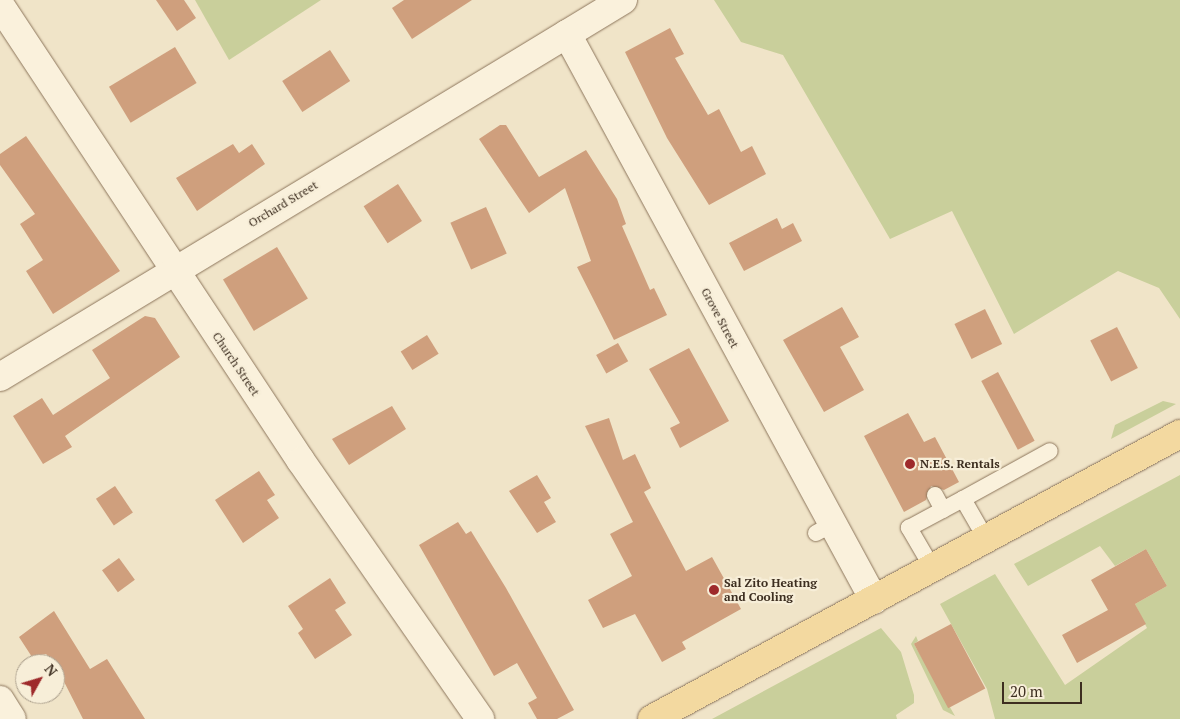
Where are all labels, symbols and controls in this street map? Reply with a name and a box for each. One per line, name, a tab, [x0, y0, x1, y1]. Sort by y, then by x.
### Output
street label: Orchard Street	[246, 178, 320, 230]
street label: Grove Street	[698, 285, 742, 351]
street label: Church Street	[209, 329, 263, 399]
place label: N.E.S. Rentals	[920, 457, 1000, 471]
marker: N.E.S. Rentals	[904, 458, 916, 470]
place label: Sal Zito Heating and Cooling	[724, 576, 817, 604]
marker: Sal Zito Heating and Cooling	[708, 584, 720, 596]
north arrow	[15, 654, 65, 704]
text: N	[41, 660, 62, 680]
scale bar	[1005, 672, 1085, 704]
text: 20 m	[1010, 681, 1043, 701]

